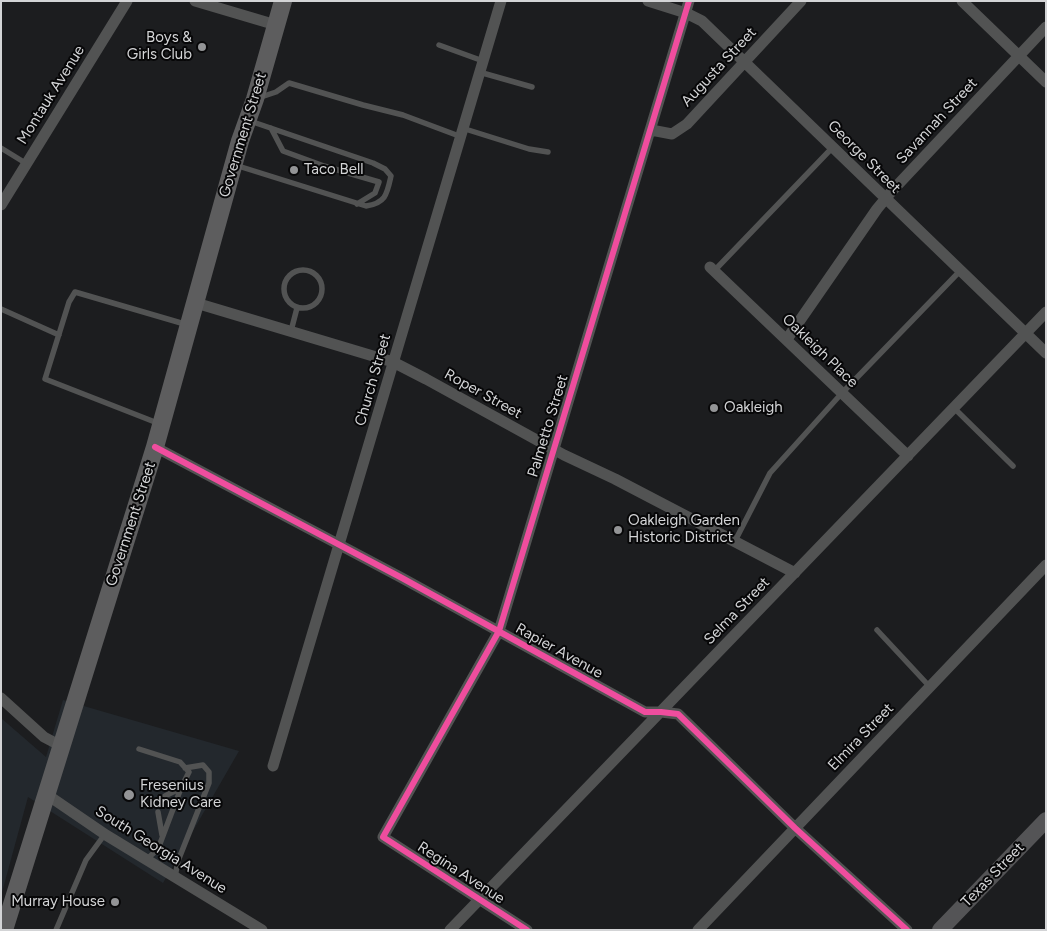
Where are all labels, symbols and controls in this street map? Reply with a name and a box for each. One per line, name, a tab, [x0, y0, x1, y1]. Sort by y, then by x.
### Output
street label: Augusta Street	[678, 24, 760, 110]
place label: Boys & Girls Club	[127, 29, 192, 64]
marker: Boys & Girls Club	[196, 41, 208, 53]
street label: Montauk Avenue	[13, 42, 89, 148]
street label: Government Street	[215, 70, 271, 200]
street label: Savannah Street	[893, 74, 981, 168]
street label: George Street	[824, 117, 904, 197]
place label: Taco Bell	[304, 161, 363, 179]
marker: Taco Bell	[288, 164, 300, 176]
street label: Oakleigh Place	[778, 310, 862, 392]
street label: Church Street	[351, 332, 395, 428]
street label: Roper Street	[441, 365, 525, 423]
street label: Palmetto Street	[524, 373, 572, 479]
place label: Oakleigh	[724, 399, 783, 417]
marker: Oakleigh	[708, 402, 720, 414]
street label: Government Street	[102, 459, 160, 589]
place label: Oakleigh Garden Historic District	[628, 512, 740, 547]
marker: Oakleigh Garden Historic District	[612, 524, 624, 536]
street label: Selma Street	[700, 574, 774, 648]
street label: Rapier Avenue	[512, 620, 606, 682]
street label: Elmira Street	[824, 700, 898, 774]
place label: Fresenius Kidney Care	[140, 777, 221, 812]
marker: Fresenius Kidney Care	[122, 788, 136, 802]
street label: South Georgia Avenue	[92, 802, 230, 898]
street label: Regina Avenue	[414, 838, 508, 908]
street label: Texas Street	[958, 839, 1028, 911]
place label: Murray House	[11, 893, 105, 911]
marker: Murray House	[109, 896, 121, 908]

